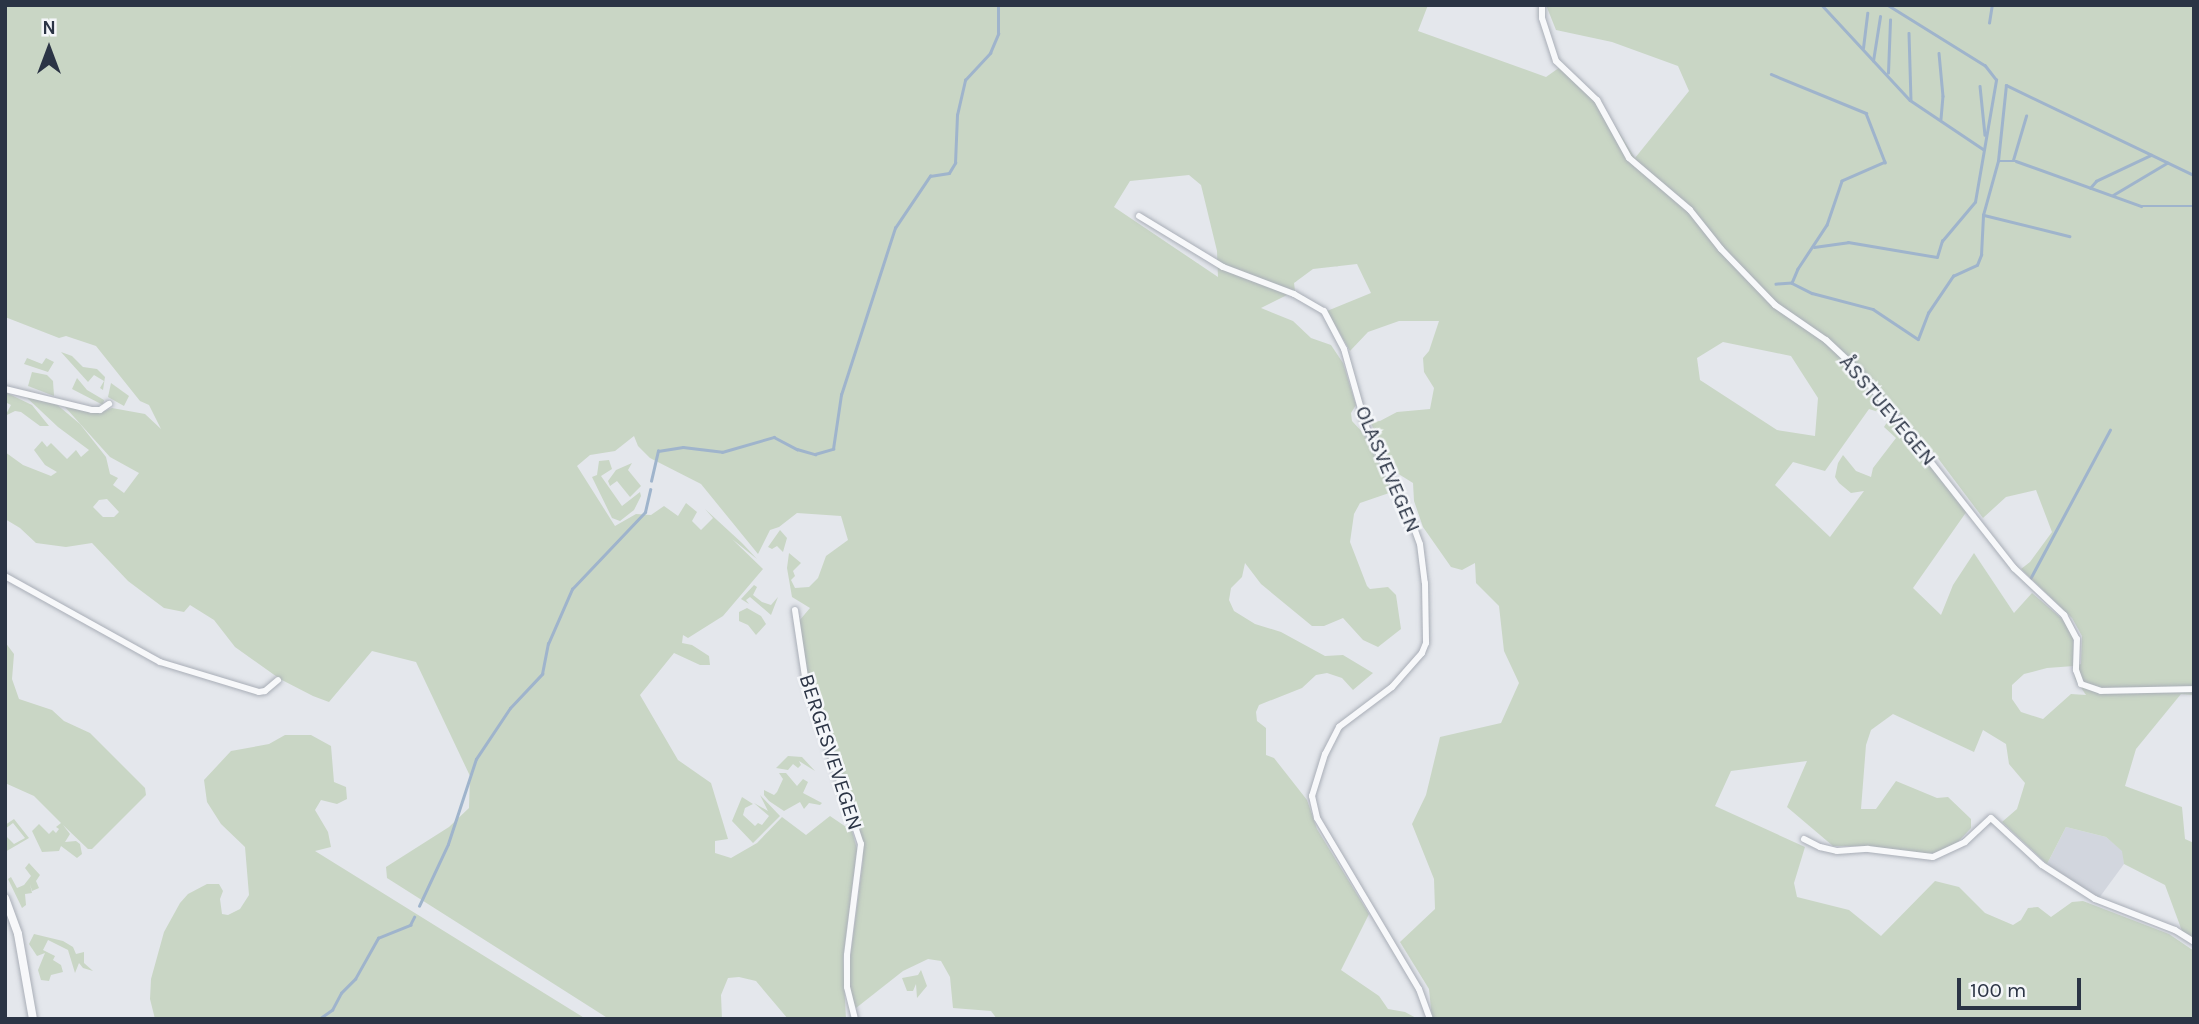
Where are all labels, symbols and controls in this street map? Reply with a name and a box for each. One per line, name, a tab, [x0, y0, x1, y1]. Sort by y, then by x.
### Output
north arrow	[14, 14, 84, 84]
text: N	[42, 17, 56, 39]
street label: ÅSSTUEVEGEN	[1834, 350, 1942, 470]
street label: OLASVEVEGEN	[1350, 402, 1426, 536]
street label: BERGESVEVEGEN	[794, 671, 868, 833]
scale bar	[1961, 964, 2085, 1008]
text: 100 m	[1970, 978, 2027, 1002]

